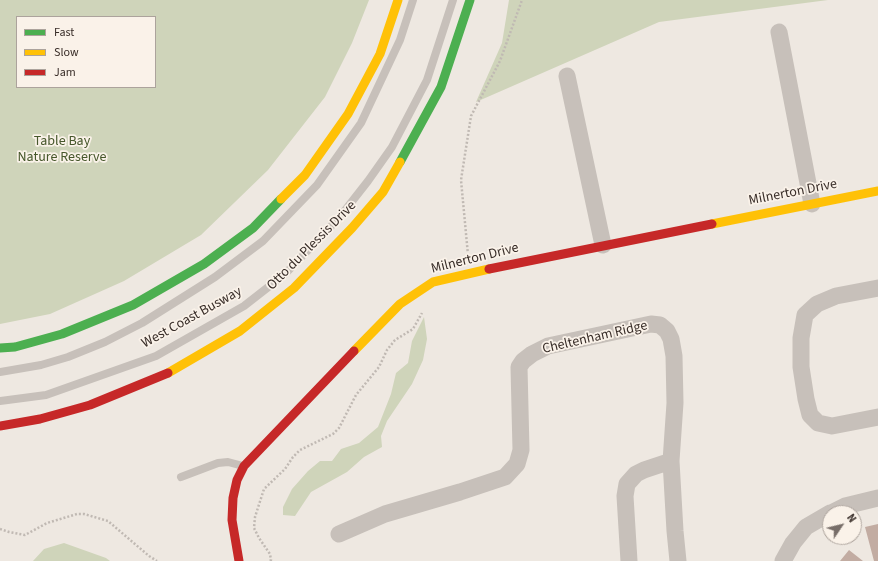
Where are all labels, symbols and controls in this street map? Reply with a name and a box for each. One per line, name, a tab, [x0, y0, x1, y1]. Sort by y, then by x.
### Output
legend	[16, 16, 156, 88]
text: Fast	[54, 24, 74, 41]
text: Slow	[54, 44, 79, 61]
text: Jam	[54, 64, 76, 81]
park label: Table Bay Nature Reserve	[18, 134, 106, 166]
street label: Milnerton Drive	[747, 176, 839, 210]
street label: Otto du Plessis Drive	[264, 198, 360, 294]
street label: Milnerton Drive	[430, 240, 520, 278]
street label: West Coast Busway	[139, 284, 245, 352]
street label: Cheltenham Ridge	[541, 318, 649, 358]
north arrow	[822, 505, 862, 545]
text: N	[843, 511, 860, 526]

